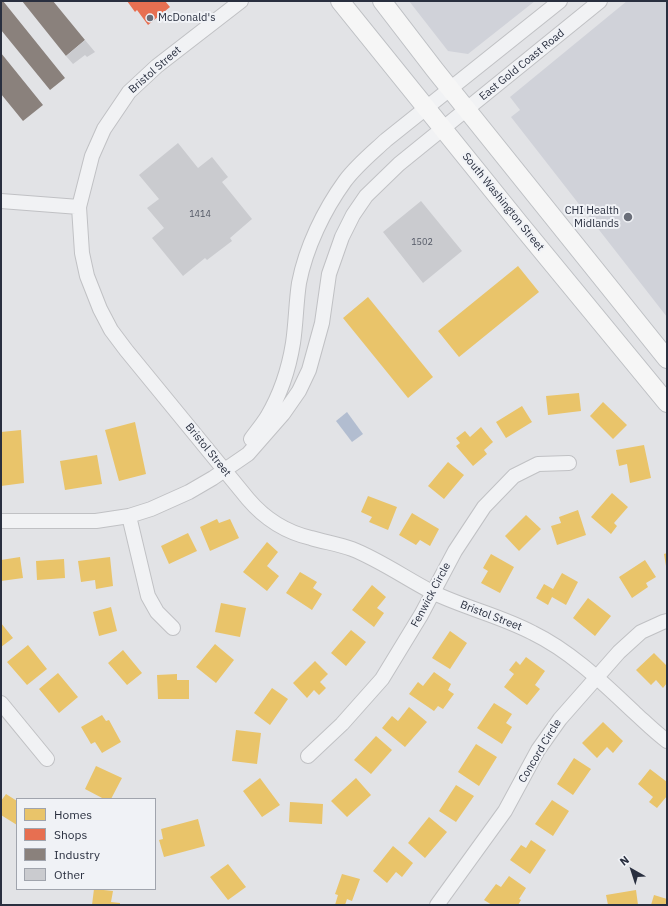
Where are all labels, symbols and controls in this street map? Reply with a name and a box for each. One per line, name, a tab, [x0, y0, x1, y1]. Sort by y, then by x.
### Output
place label: McDonald's	[158, 11, 216, 25]
marker: McDonald's	[145, 13, 155, 23]
street label: East Gold Coast Road	[477, 27, 567, 103]
street label: Bristol Street	[126, 44, 184, 96]
street label: South Washington Street	[459, 150, 547, 254]
place label: CHI Health Midlands	[565, 204, 619, 230]
house number: 1414	[189, 209, 211, 219]
marker: CHI Health Midlands	[622, 211, 634, 223]
house number: 1502	[411, 237, 433, 247]
street label: Bristol Street	[182, 421, 234, 479]
street label: Fenwick Circle	[408, 560, 454, 630]
street label: Bristol Street	[458, 598, 524, 634]
street label: Concord Circle	[516, 717, 564, 785]
legend	[16, 798, 156, 890]
text: Homes	[54, 807, 92, 822]
text: Shops	[54, 827, 87, 842]
text: Industry	[54, 847, 100, 862]
north arrow	[612, 850, 652, 890]
text: N	[617, 853, 632, 869]
text: Other	[54, 867, 85, 882]

